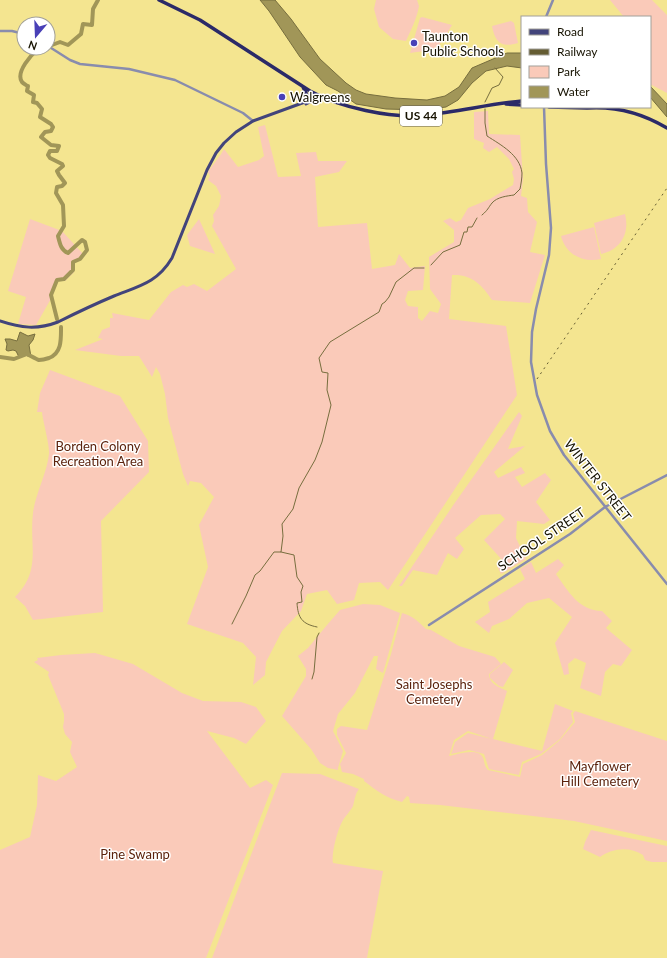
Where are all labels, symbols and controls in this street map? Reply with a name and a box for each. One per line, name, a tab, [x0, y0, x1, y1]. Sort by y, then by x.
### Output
north arrow	[16, 16, 56, 56]
legend	[521, 16, 651, 108]
text: Road	[557, 24, 584, 39]
place label: Taunton Public Schools	[422, 28, 504, 59]
text: N	[26, 38, 39, 53]
marker: Taunton Public Schools	[409, 38, 419, 48]
text: Railway	[557, 44, 598, 59]
text: Park	[557, 64, 581, 79]
text: Water	[557, 84, 590, 99]
place label: Walgreens	[290, 89, 350, 105]
marker: Walgreens	[277, 92, 287, 102]
road number: US 44	[400, 106, 442, 126]
street label: WINTER STREET	[561, 436, 635, 524]
park label: Borden Colony Recreation Area	[53, 438, 143, 469]
street label: SCHOOL STREET	[494, 504, 588, 574]
park label: Saint Josephs Cemetery	[396, 676, 473, 707]
park label: Mayflower Hill Cemetery	[561, 758, 639, 789]
park label: Pine Swamp	[100, 846, 170, 862]

